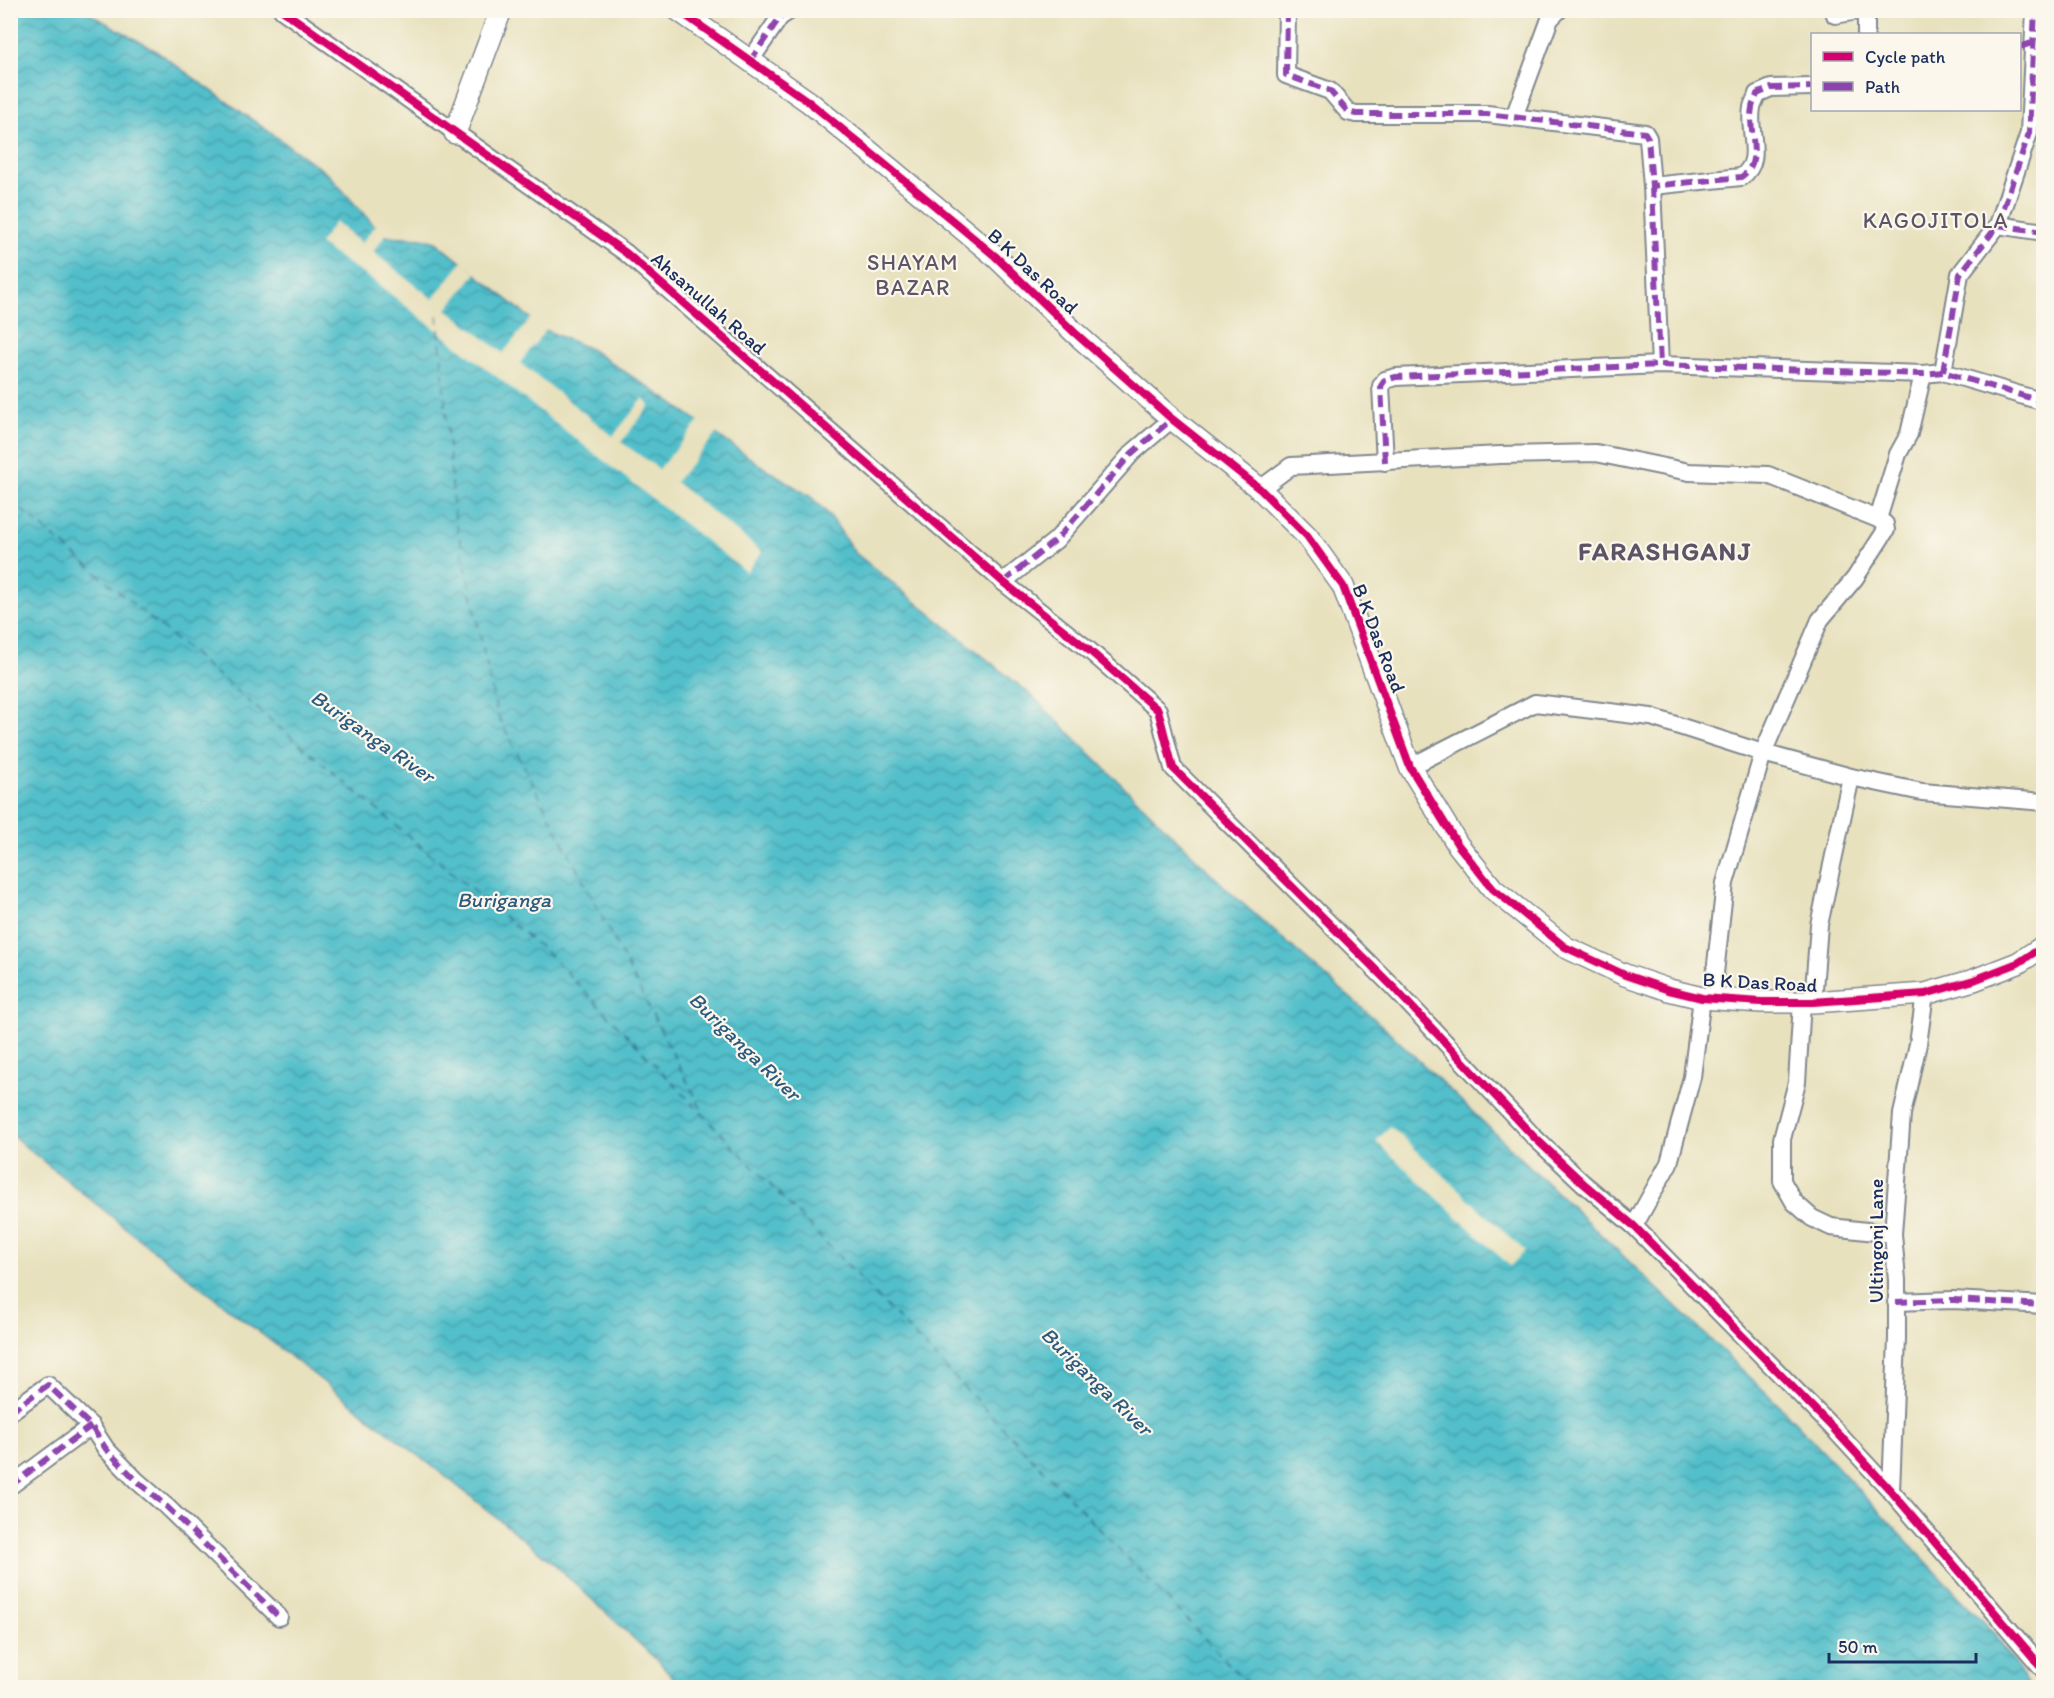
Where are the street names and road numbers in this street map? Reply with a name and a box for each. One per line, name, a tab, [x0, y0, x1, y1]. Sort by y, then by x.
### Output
street label: B K Das Road	[983, 223, 1083, 319]
street label: Ahsanullah Road	[646, 246, 772, 360]
street label: B K Das Road	[1347, 580, 1411, 696]
street label: B K Das Road	[1702, 967, 1818, 997]
street label: Ultingonj Lane	[1864, 1179, 1888, 1303]

